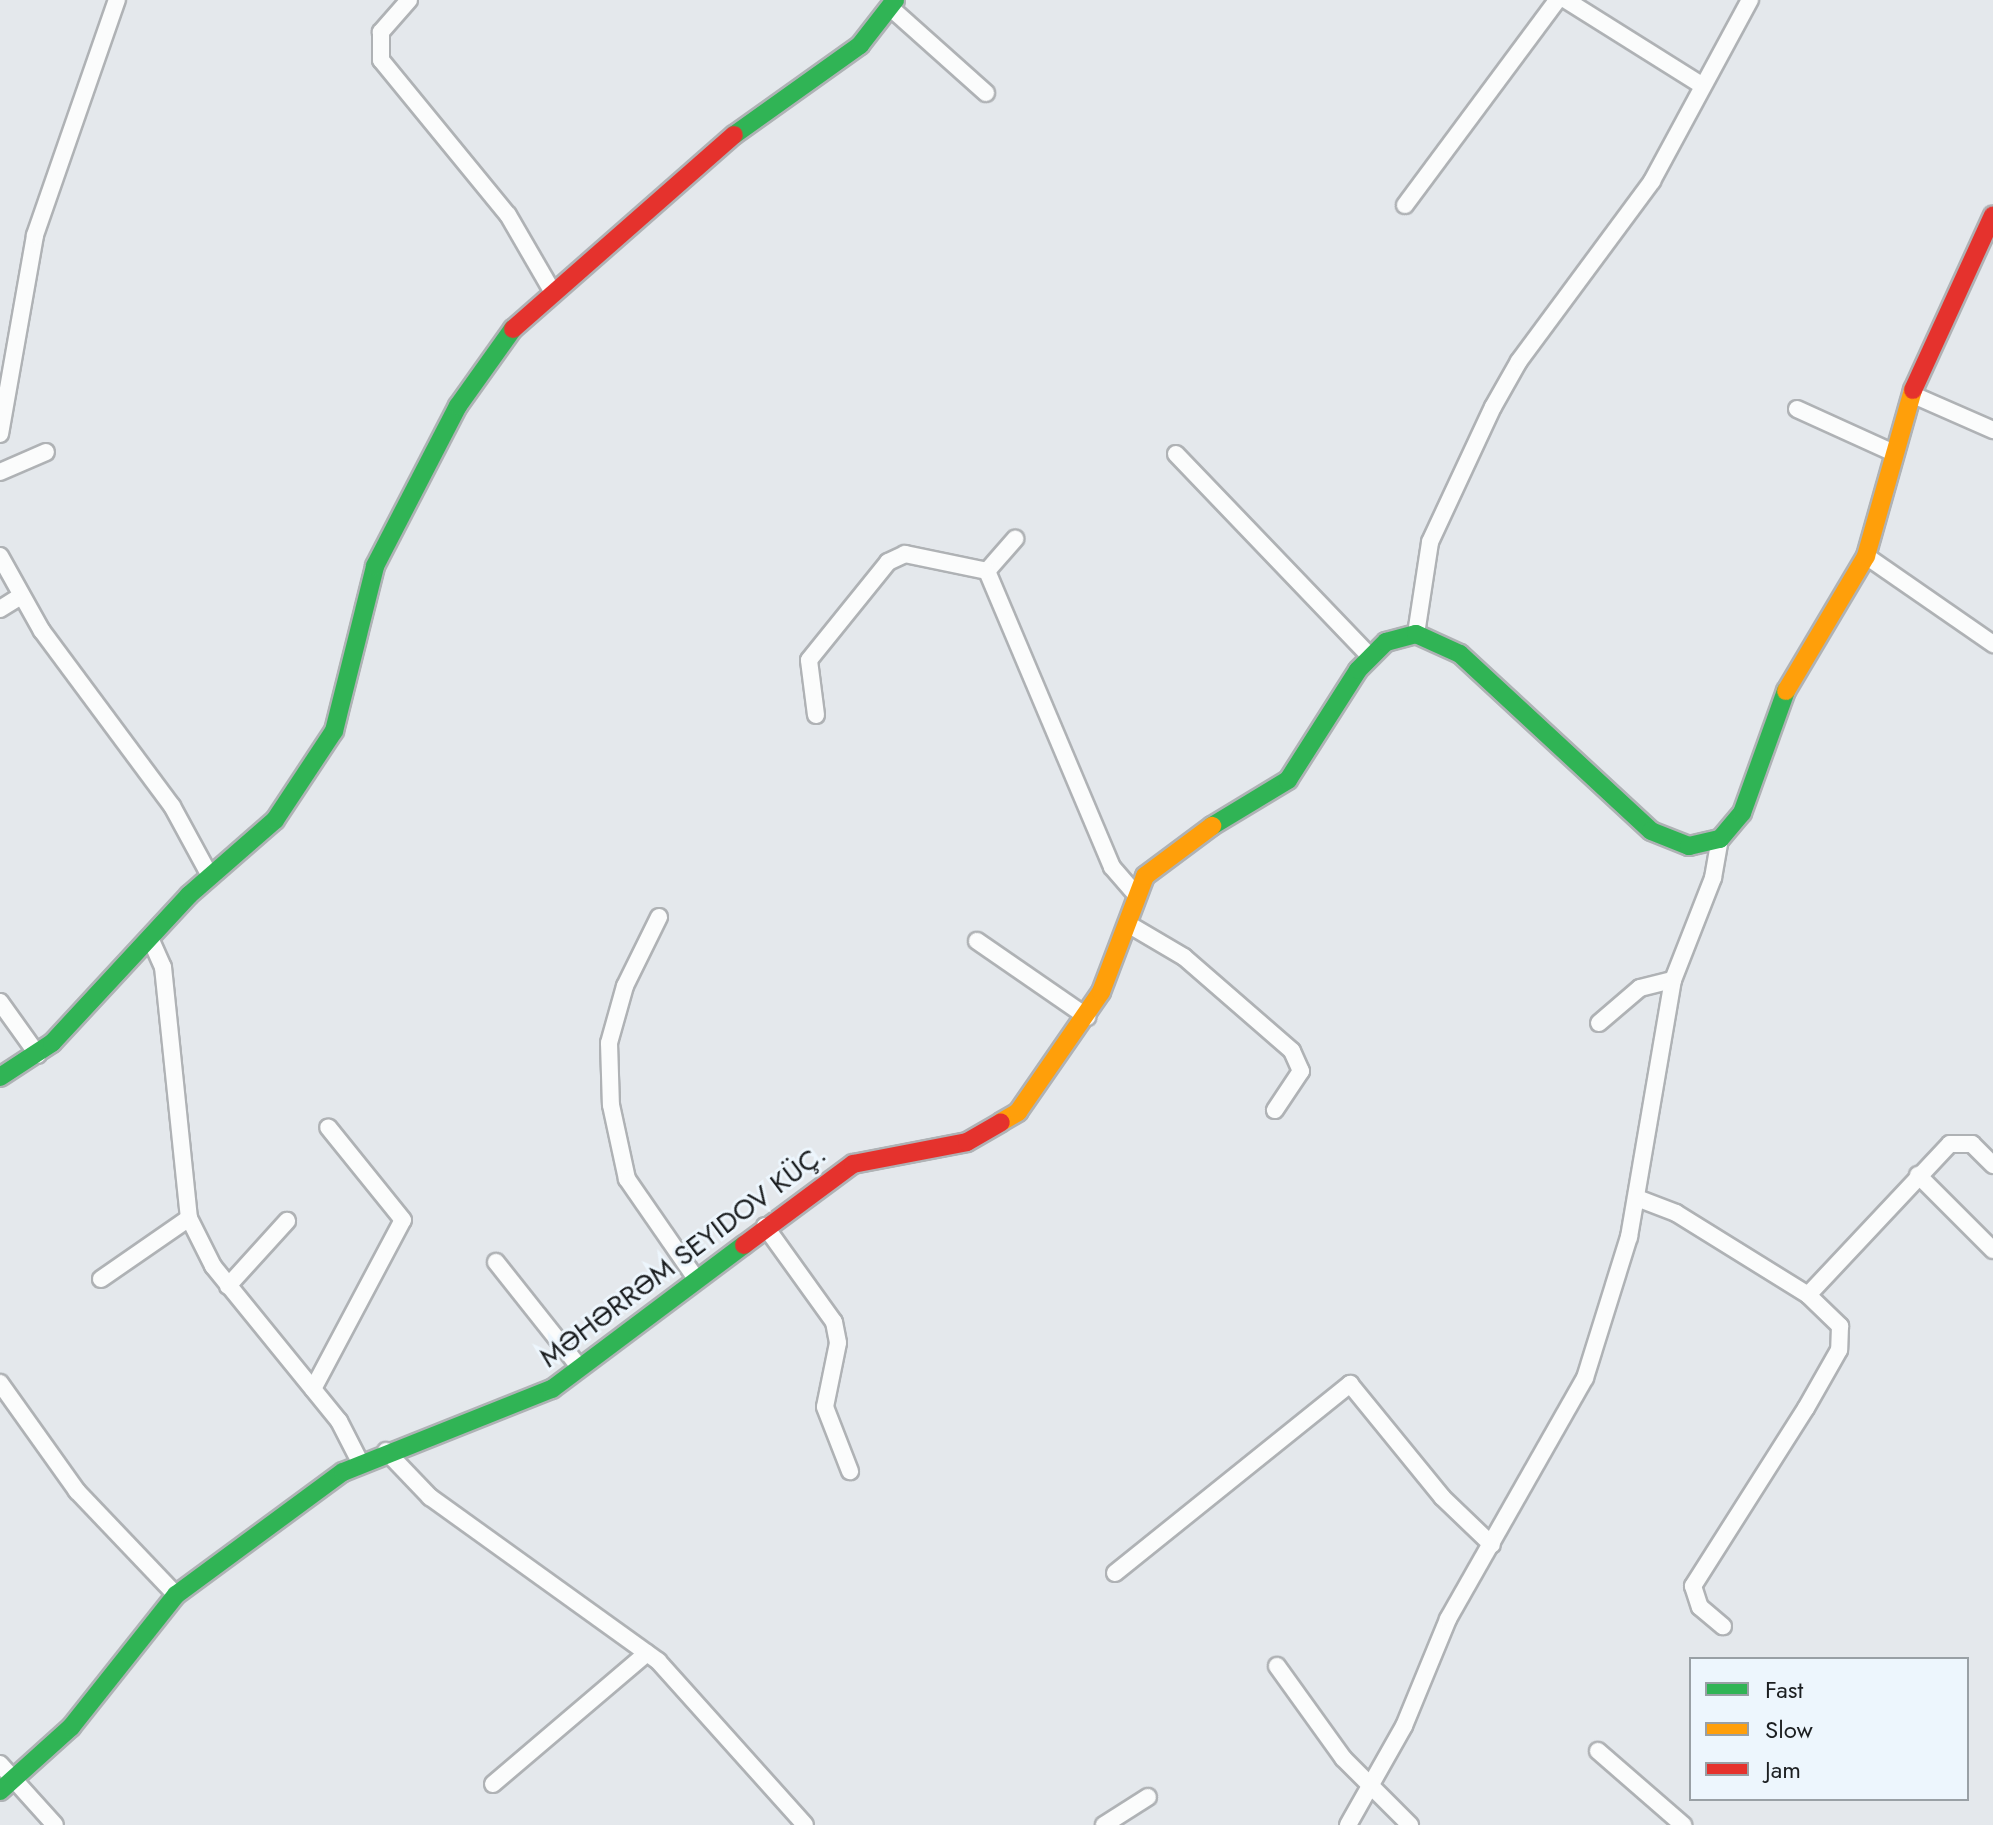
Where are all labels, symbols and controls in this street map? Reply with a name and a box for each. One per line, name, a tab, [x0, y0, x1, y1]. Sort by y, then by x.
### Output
street label: MƏHƏRRƏM SEYIDOV KÜÇ.	[533, 1137, 833, 1375]
legend	[1689, 1657, 1969, 1801]
text: Fast	[1765, 1672, 1803, 1707]
text: Slow	[1765, 1712, 1813, 1747]
text: Jam	[1765, 1752, 1801, 1787]

